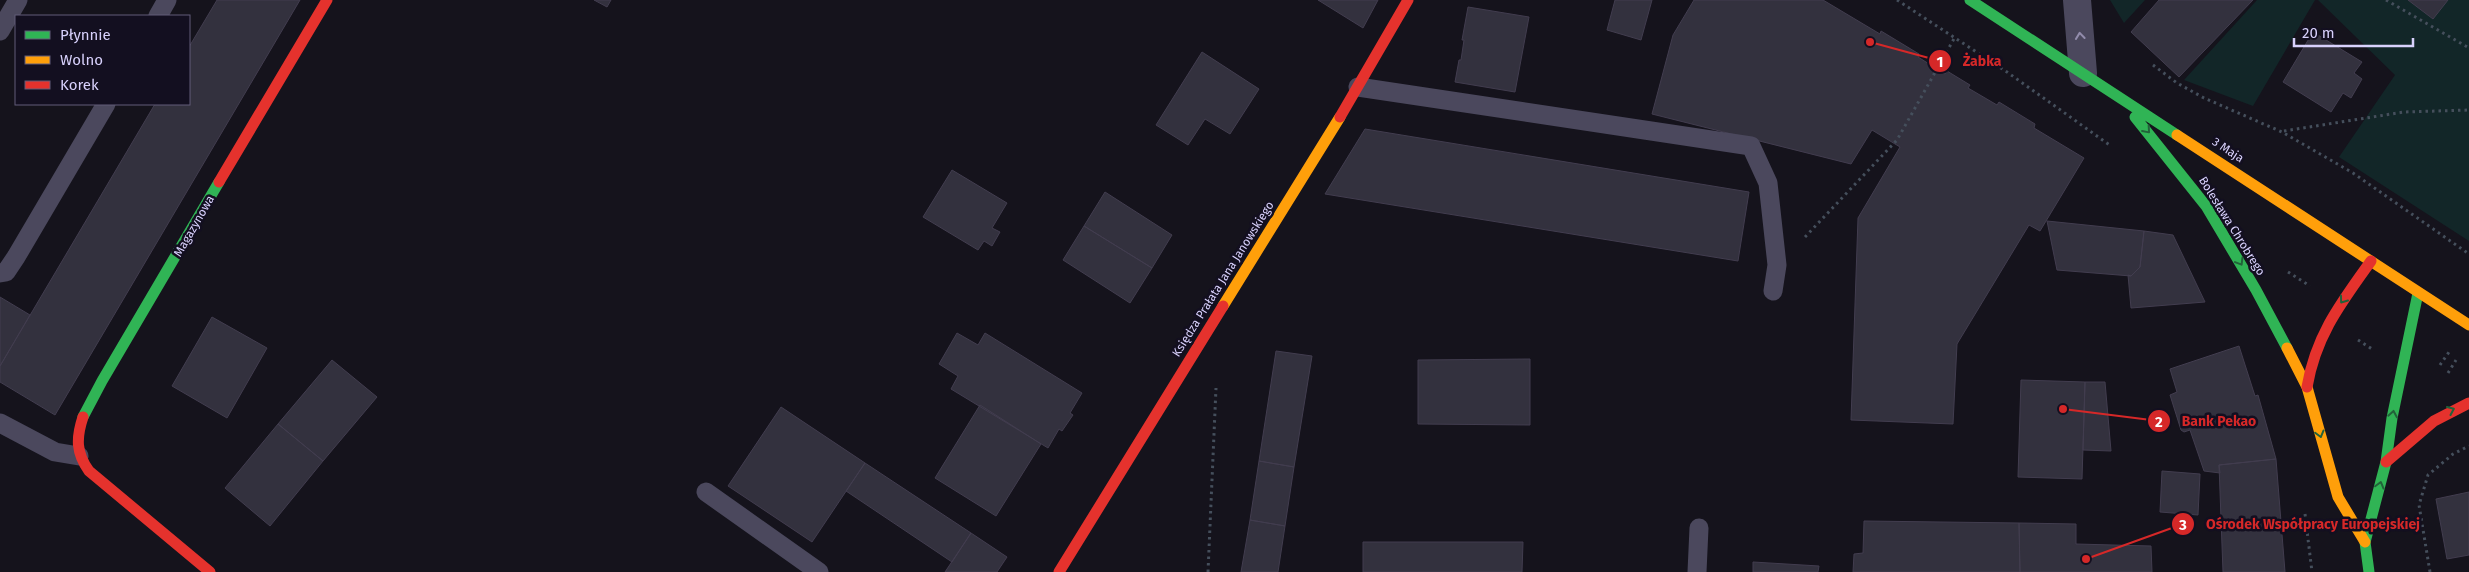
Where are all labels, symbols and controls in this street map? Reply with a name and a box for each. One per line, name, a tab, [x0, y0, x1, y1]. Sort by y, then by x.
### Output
legend	[15, 15, 190, 105]
scale bar	[2294, 15, 2413, 47]
text: 20 m	[2302, 24, 2335, 42]
text: Płynnie	[60, 26, 111, 44]
one-way arrow	[2075, 32, 2086, 40]
callout: Żabka	[1928, 47, 2012, 76]
text: Wolno	[60, 51, 103, 69]
text: Żabka	[1963, 52, 2002, 70]
text: 1	[1937, 53, 1943, 71]
text: Korek	[60, 76, 99, 94]
one-way arrow	[2141, 125, 2150, 134]
street label: 3 Maja	[2210, 135, 2246, 165]
street label: Bolesława Chrobrego	[2196, 174, 2268, 278]
street label: Magazynowa	[171, 193, 217, 259]
street label: Księdza Prałata Jana Janowskiego	[1169, 199, 1277, 359]
one-way arrow	[2234, 257, 2244, 266]
one-way arrow	[2340, 295, 2349, 304]
one-way arrow	[2446, 405, 2455, 416]
callout: Bank Pekao	[2147, 407, 2266, 436]
one-way arrow	[2387, 410, 2397, 418]
text: 2	[2155, 413, 2163, 431]
text: Bank Pekao	[2182, 413, 2256, 430]
one-way arrow	[2314, 429, 2324, 437]
one-way arrow	[2374, 481, 2385, 490]
callout: Ośrodek Współpracy Europejskiej	[2171, 510, 2430, 539]
text: 3	[2178, 516, 2187, 534]
text: Ośrodek Współpracy Europejskiej	[2206, 516, 2420, 533]

